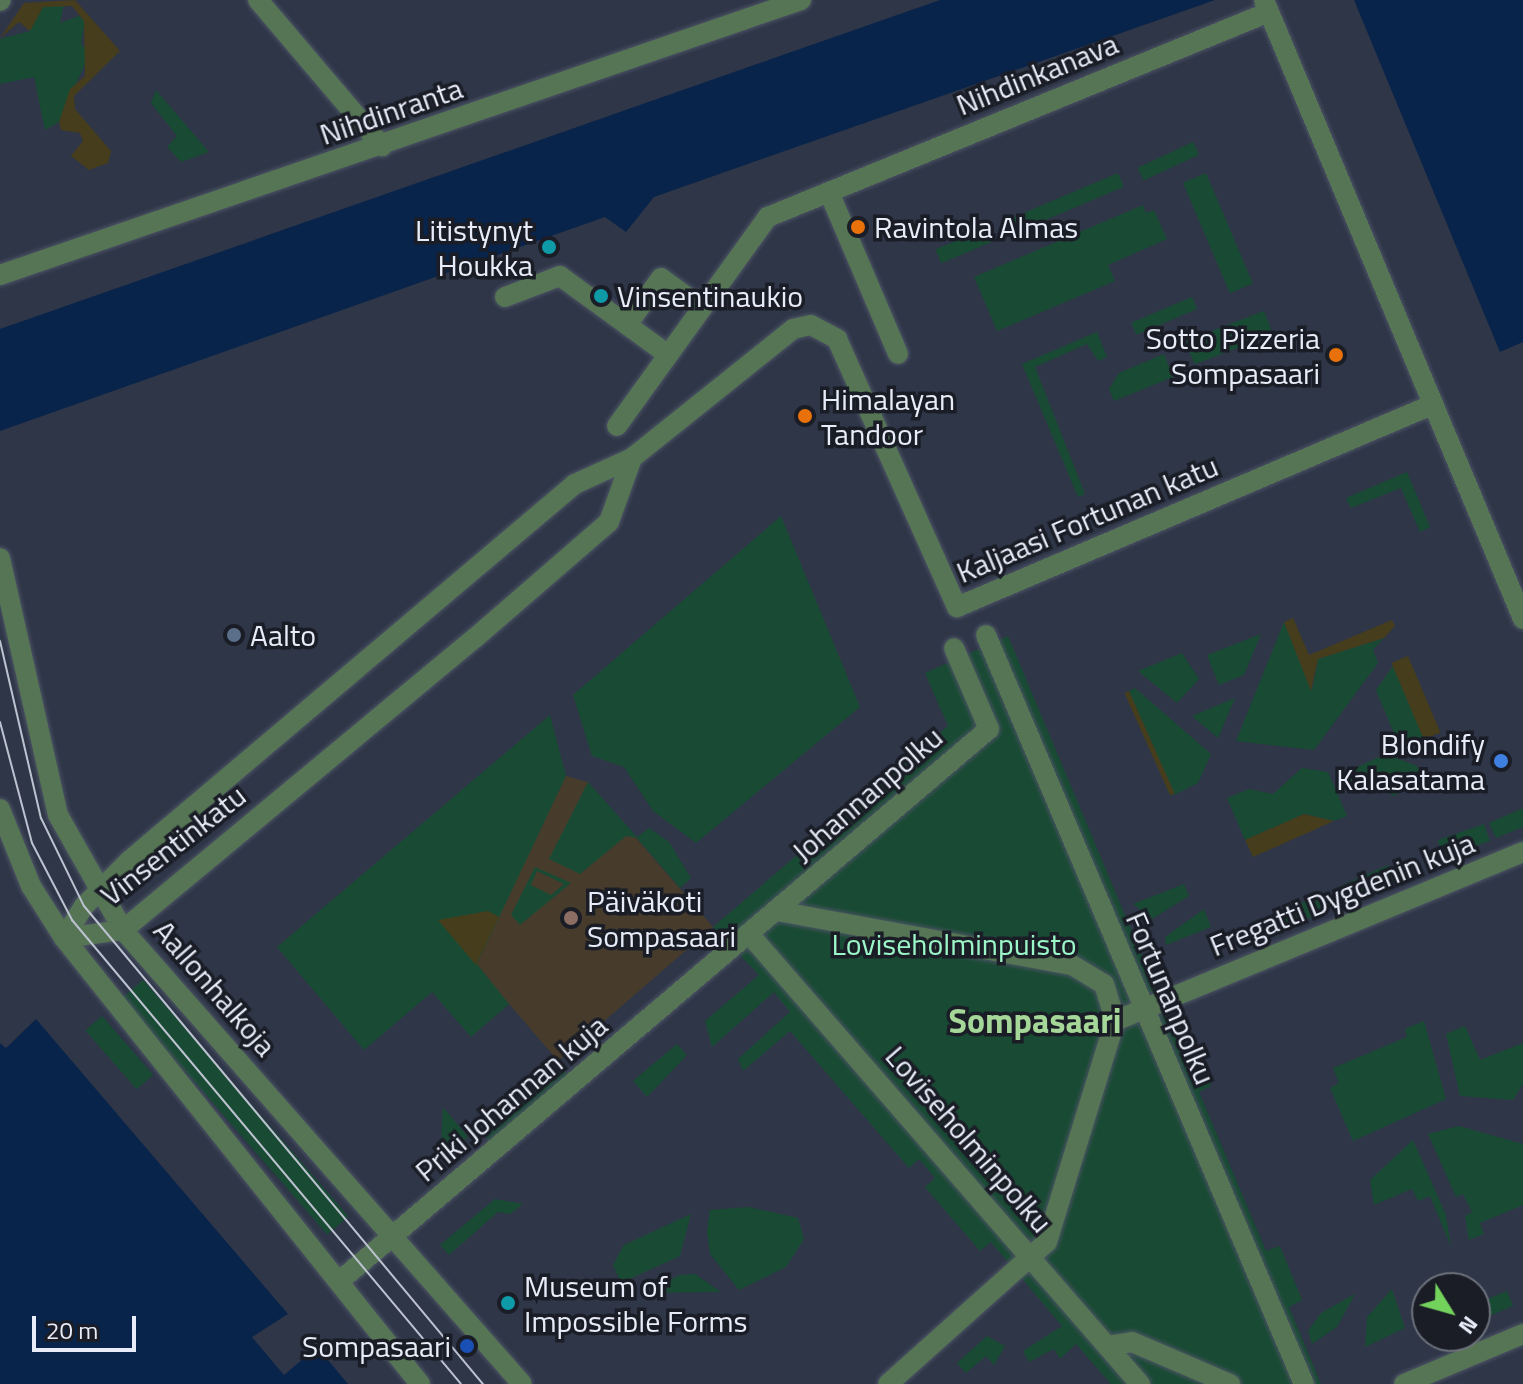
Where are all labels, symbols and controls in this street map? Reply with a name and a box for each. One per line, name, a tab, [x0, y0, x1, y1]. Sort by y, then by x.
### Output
street label: Nihdinkanava	[951, 25, 1123, 123]
street label: Nihdinranta	[315, 70, 467, 152]
place label: Ravintola Almas	[874, 209, 1078, 245]
place label: Litistynyt Houkka	[415, 212, 533, 282]
marker: Ravintola Almas	[849, 218, 867, 236]
marker: Litistynyt Houkka	[540, 238, 558, 256]
place label: Vinsentinaukio	[617, 278, 803, 314]
marker: Vinsentinaukio	[592, 287, 610, 305]
place label: Sotto Pizzeria Sompasaari	[1146, 320, 1320, 390]
marker: Sotto Pizzeria Sompasaari	[1327, 346, 1345, 364]
place label: Himalayan Tandoor	[821, 381, 955, 452]
marker: Himalayan Tandoor	[796, 407, 814, 425]
street label: Kaljaasi Fortunan katu	[951, 448, 1223, 590]
place label: Aalto	[250, 617, 316, 653]
marker: Aalto	[225, 626, 243, 644]
street label: Johannanpolku	[784, 719, 950, 869]
place label: Blondify Kalasatama	[1336, 726, 1485, 796]
marker: Blondify Kalasatama	[1492, 752, 1510, 770]
street label: Vinsentinkatu	[93, 777, 253, 913]
street label: Fregatti Dygdenin kuja	[1204, 824, 1480, 964]
place label: Päiväkoti Sompasaari	[587, 883, 736, 954]
street label: Fortunanpolku	[1118, 906, 1224, 1090]
marker: Päiväkoti Sompasaari	[562, 909, 580, 927]
street label: Aallonhalkoja	[146, 913, 284, 1063]
park label: Loviseholminpuisto	[831, 926, 1077, 962]
district label: Sompasaari	[948, 1001, 1122, 1041]
street label: Priki Johannan kuja	[408, 1007, 614, 1189]
street label: Loviseholminpolku	[878, 1038, 1060, 1240]
place label: Museum of Impossible Forms	[524, 1268, 748, 1338]
north arrow	[1411, 1272, 1491, 1352]
marker: Museum of Impossible Forms	[499, 1294, 517, 1312]
scale bar	[36, 1300, 140, 1350]
text: N	[1450, 1309, 1487, 1342]
text: 20 m	[46, 1312, 98, 1348]
place label: Sompasaari	[302, 1328, 451, 1364]
marker: Sompasaari	[458, 1337, 476, 1355]

